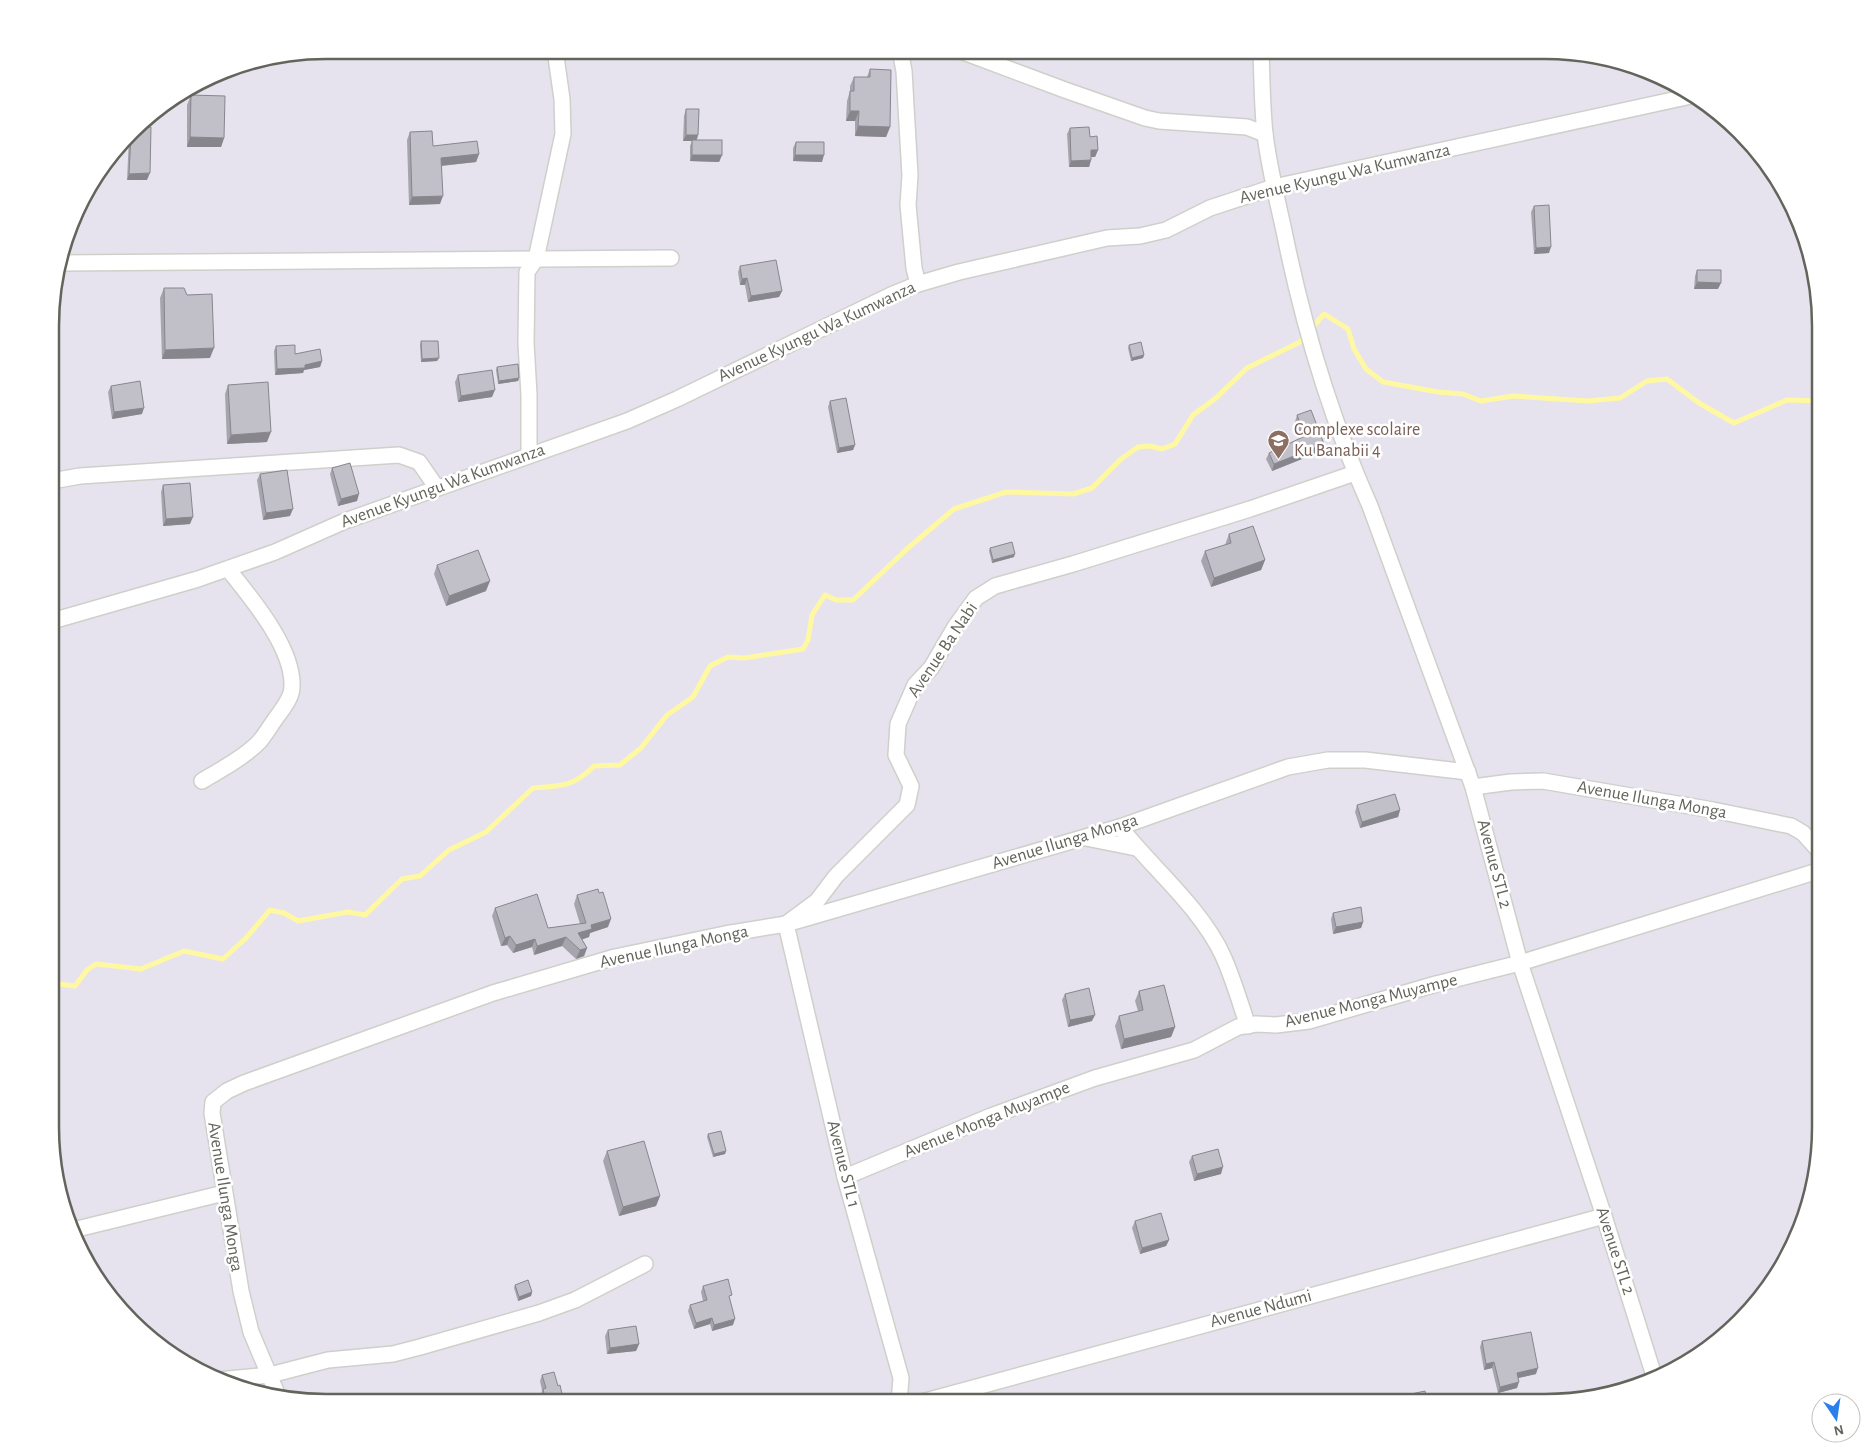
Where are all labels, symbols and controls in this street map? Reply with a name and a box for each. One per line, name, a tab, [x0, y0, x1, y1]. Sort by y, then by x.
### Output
street label: Avenue Kyungu Wa Kumwanza	[1238, 141, 1452, 207]
street label: Avenue Kyungu Wa Kumwanza	[715, 278, 919, 386]
place label: Complexe scolaire Ku Banabii 4	[1294, 421, 1420, 460]
school or university icon: Complexe scolaire Ku Banabii 4	[1266, 428, 1290, 459]
street label: Avenue Kyungu Wa Kumwanza	[339, 441, 547, 531]
street label: Avenue Ba Nabi	[905, 599, 981, 701]
street label: Avenue Ilunga Monga	[1576, 778, 1728, 822]
street label: Avenue Ilunga Monga	[990, 811, 1140, 873]
street label: Avenue STL 2	[1474, 818, 1514, 910]
street label: Avenue Ilunga Monga	[598, 922, 750, 972]
street label: Avenue Monga Muyampe	[1283, 971, 1459, 1031]
street label: Avenue Monga Muyampe	[901, 1078, 1073, 1162]
street label: Avenue STL 1	[823, 1119, 863, 1209]
street label: Avenue Ilunga Monga	[204, 1121, 246, 1273]
street label: Avenue STL 2	[1592, 1205, 1638, 1297]
street label: Avenue Ndumi	[1208, 1287, 1314, 1331]
north arrow	[1811, 1393, 1861, 1443]
text: N	[1832, 1422, 1845, 1438]

